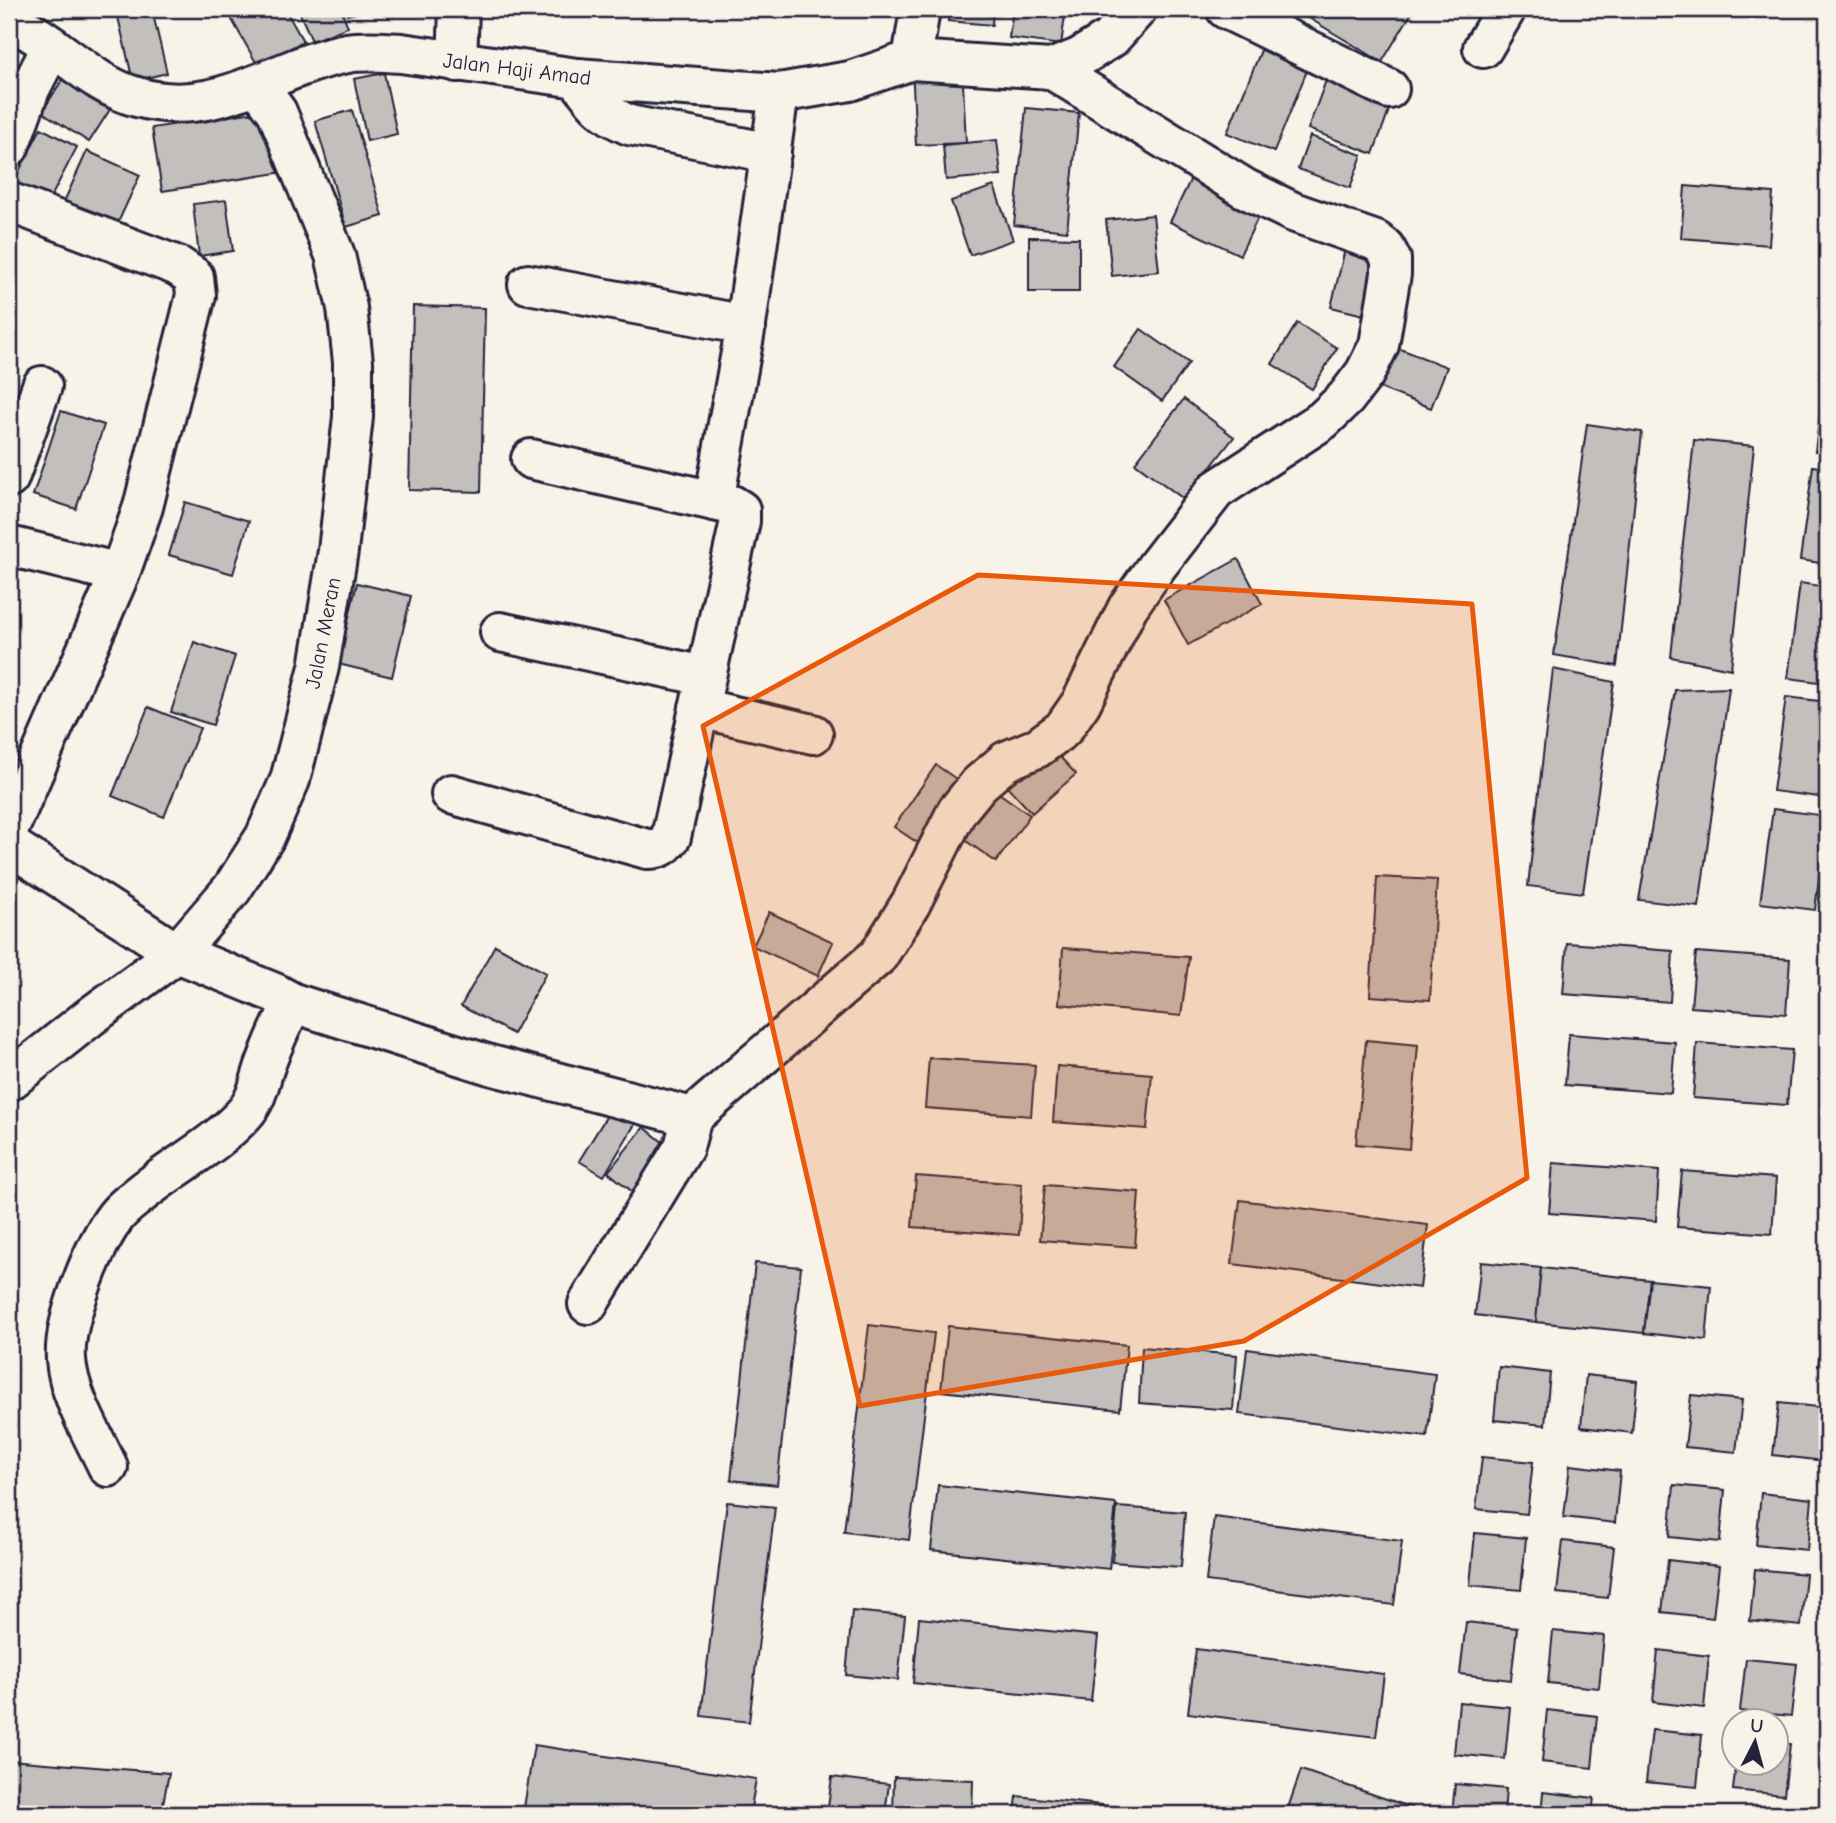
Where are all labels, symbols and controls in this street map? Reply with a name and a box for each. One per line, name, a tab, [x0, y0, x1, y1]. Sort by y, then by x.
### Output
street label: Jalan Haji Amad	[442, 48, 592, 90]
street label: Jalan Meran	[300, 575, 346, 691]
north arrow	[1720, 1708, 1790, 1778]
text: U	[1749, 1714, 1764, 1738]

